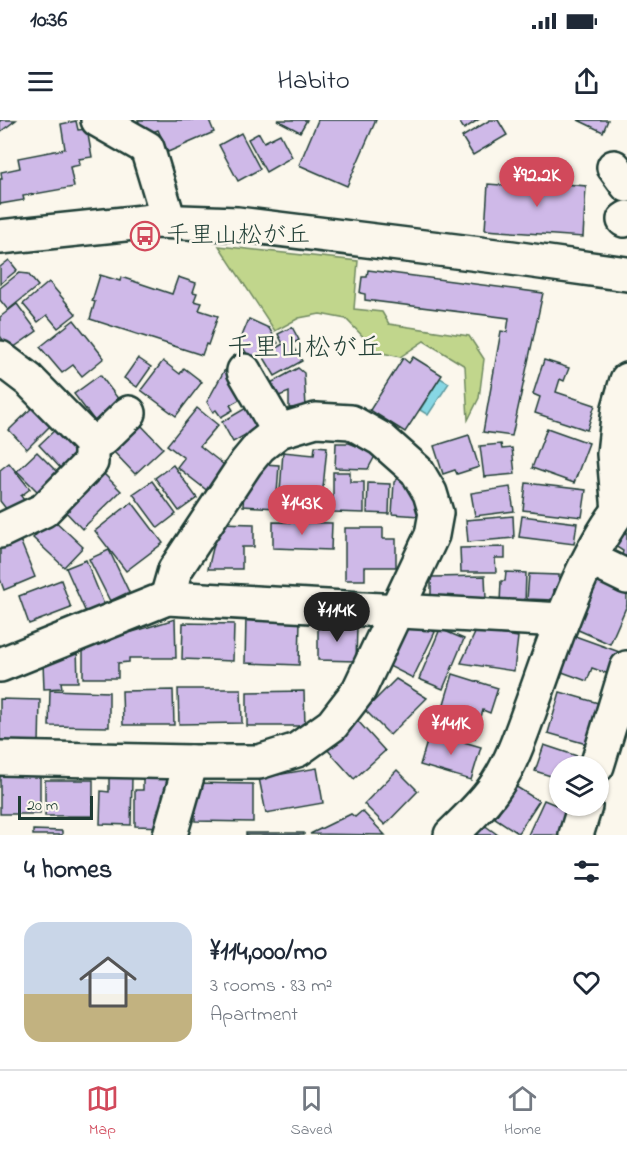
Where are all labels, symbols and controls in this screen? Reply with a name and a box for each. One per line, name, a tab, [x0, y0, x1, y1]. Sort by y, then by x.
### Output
text: 10:36	[30, 5, 67, 37]
text: Habito	[277, 62, 350, 101]
icon: menu	[24, 65, 57, 98]
icon: share	[570, 65, 603, 98]
pin: ¥92.2K	[488, 157, 586, 208]
text: ¥92.2K	[513, 162, 561, 191]
place label: 千里山松が丘	[166, 219, 310, 254]
bus stop icon: 千里山松が丘	[129, 220, 161, 252]
district label: 千里山松が丘	[227, 330, 383, 368]
pin: ¥143K	[260, 485, 344, 536]
text: ¥143K	[282, 490, 322, 519]
pin: ¥114K	[295, 592, 379, 643]
text: ¥114K	[318, 597, 356, 626]
pin: ¥141K	[409, 705, 493, 756]
text: ¥141K	[432, 710, 470, 739]
map controls	[549, 756, 609, 816]
button: layers	[549, 756, 609, 816]
scale bar	[18, 793, 93, 820]
text: 20 m	[27, 794, 58, 818]
text: 4 homes	[24, 852, 112, 890]
icon: filters	[570, 855, 603, 888]
text: ¥114,000/mo	[210, 934, 327, 972]
icon: home	[72, 946, 144, 1018]
icon: heart	[570, 966, 603, 999]
text: 3 rooms · 83 m²	[210, 972, 332, 1001]
text: Apartment	[210, 1001, 298, 1030]
tab: Map	[86, 1082, 119, 1142]
tab: Saved	[291, 1082, 332, 1142]
tab: Home	[504, 1082, 541, 1142]

